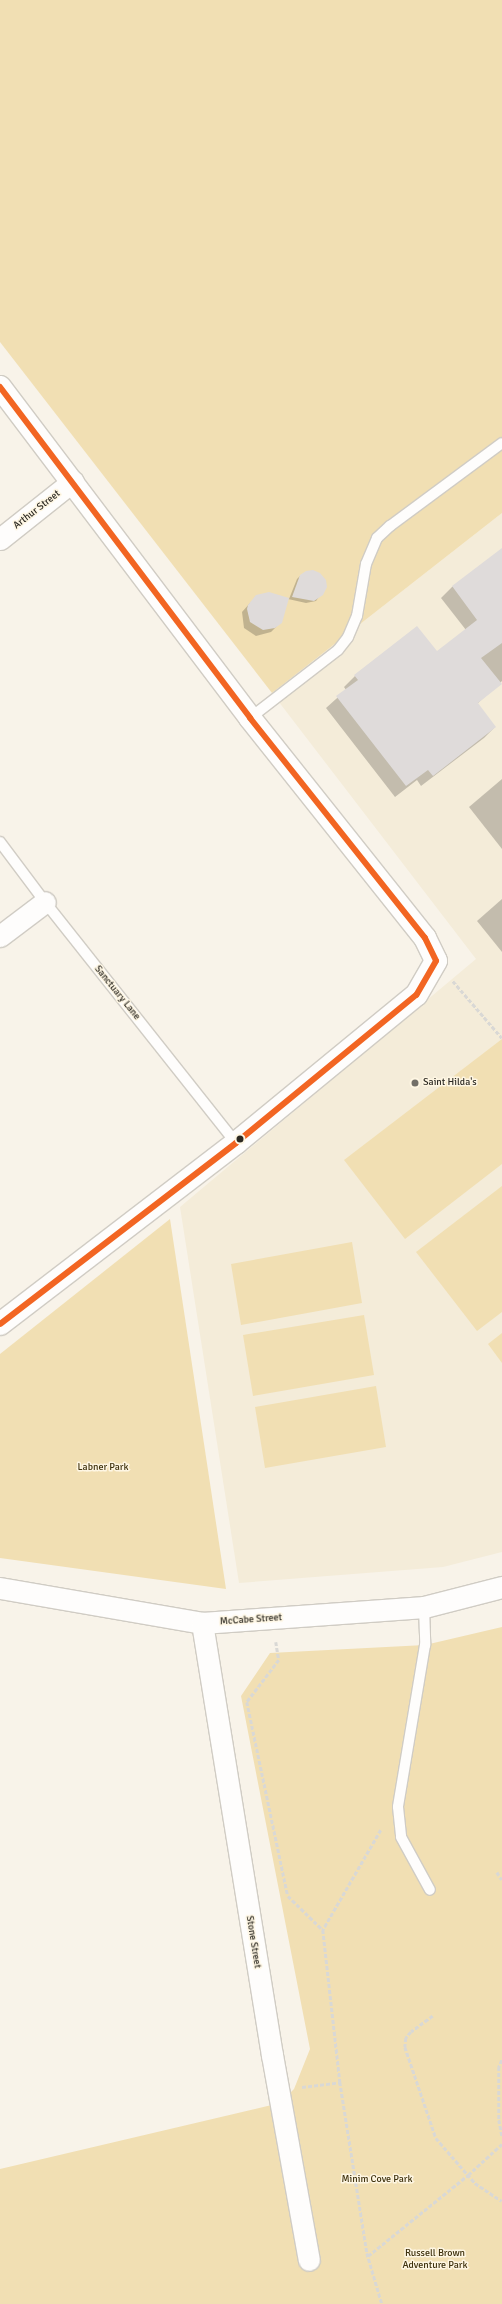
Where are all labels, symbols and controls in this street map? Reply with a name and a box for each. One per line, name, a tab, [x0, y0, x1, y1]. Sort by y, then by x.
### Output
street label: Arthur Street	[11, 488, 63, 532]
street label: Sanctuary Lane	[91, 963, 143, 1023]
place label: Saint Hilda's	[423, 1077, 477, 1089]
marker: Saint Hilda's	[410, 1078, 420, 1088]
unlabelled marker	[235, 1134, 245, 1144]
park label: Labner Park	[77, 1462, 129, 1474]
street label: McCabe Street	[219, 1612, 283, 1628]
street label: Stone Street	[243, 1915, 263, 1969]
park label: Minim Cove Park	[341, 2174, 413, 2186]
park label: Russell Brown Adventure Park	[402, 2247, 468, 2270]

